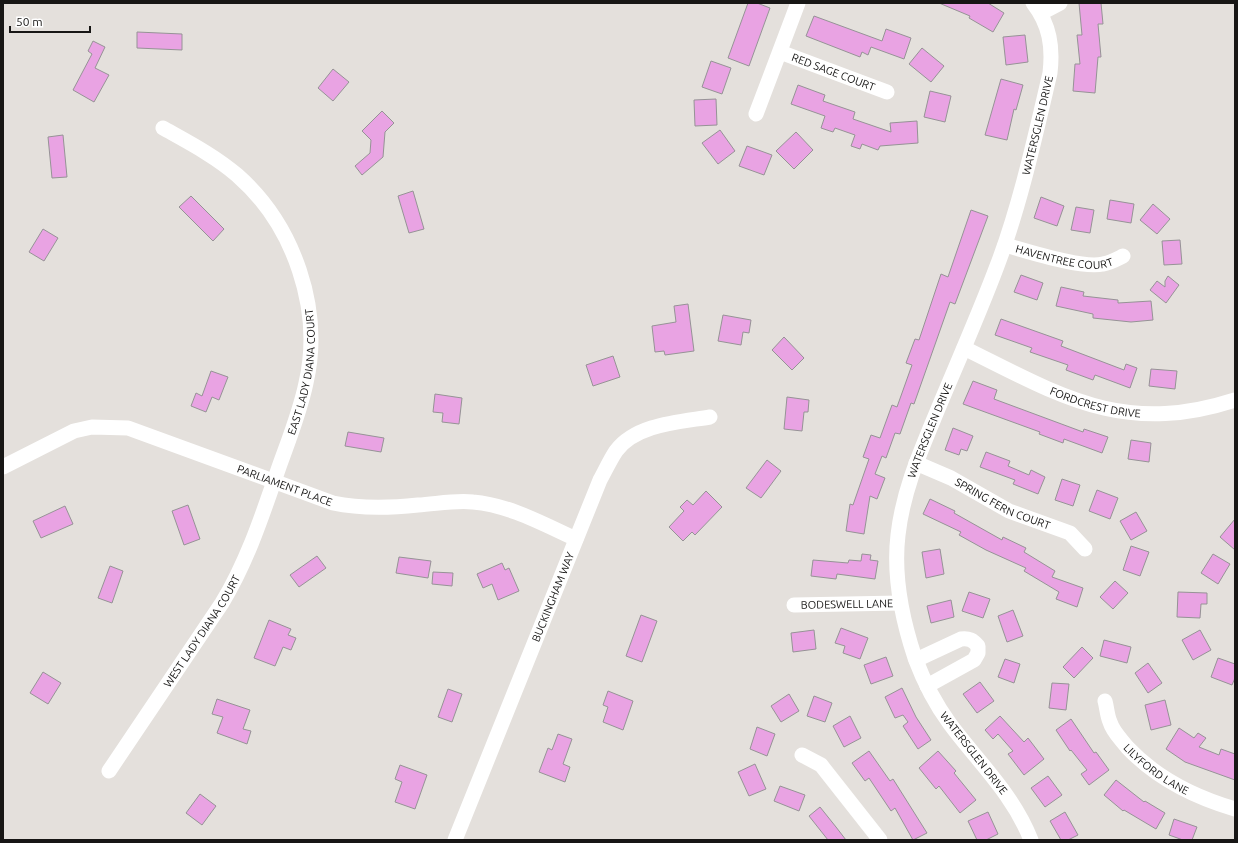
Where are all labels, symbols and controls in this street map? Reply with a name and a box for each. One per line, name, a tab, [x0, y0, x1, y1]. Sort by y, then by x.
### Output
scale bar	[10, 8, 90, 34]
text: 50 m	[16, 15, 43, 28]
street label: RED SAGE COURT	[790, 51, 877, 93]
street label: WATERSGLEN DRIVE	[1020, 74, 1055, 176]
street label: HAVENTREE COURT	[1014, 242, 1115, 271]
street label: EAST LADY DIANA COURT	[285, 308, 317, 436]
street label: WATERSGLEN DRIVE	[905, 381, 954, 479]
street label: FORDCREST DRIVE	[1048, 384, 1141, 419]
street label: PARLIAMENT PLACE	[236, 462, 334, 508]
street label: SPRING FERN COURT	[953, 476, 1052, 531]
street label: BUCKINGHAM WAY	[529, 550, 577, 644]
street label: WEST LADY DIANA COURT	[161, 573, 242, 689]
street label: BODESWELL LANE	[801, 597, 893, 611]
street label: WATERSGLEN DRIVE	[938, 709, 1010, 797]
street label: LILYFORD LANE	[1121, 741, 1191, 797]

